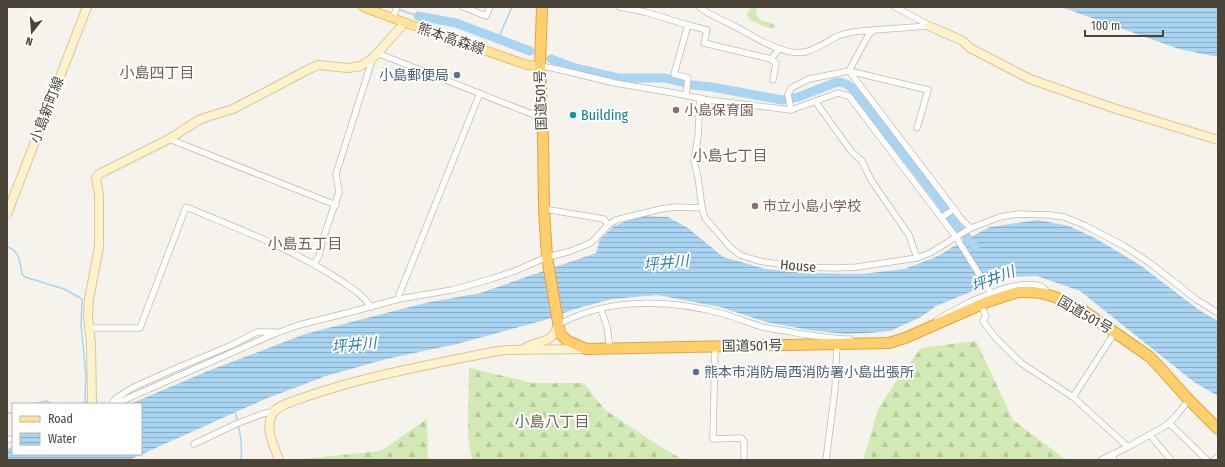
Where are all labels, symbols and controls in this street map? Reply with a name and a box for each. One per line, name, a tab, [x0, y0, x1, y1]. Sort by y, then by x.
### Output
north arrow	[12, 12, 52, 52]
scale bar	[1085, 12, 1163, 38]
text: 100 m	[1091, 19, 1120, 33]
street label: 熊本高森線	[415, 20, 487, 58]
text: N	[24, 34, 34, 48]
district label: 小島四丁目	[119, 64, 195, 82]
place label: 小島郵便局	[379, 67, 449, 84]
street label: 国道501号	[531, 69, 551, 131]
marker: 小島郵便局	[452, 70, 462, 80]
street label: 小島新町線	[27, 74, 67, 146]
place label: 小島保育園	[684, 102, 754, 119]
marker: 小島保育園	[671, 105, 681, 115]
place label: Building	[581, 107, 629, 124]
marker: Building	[568, 110, 578, 120]
district label: 小島七丁目	[692, 147, 768, 165]
place label: 市立小島小学校	[763, 198, 861, 215]
marker: 市立小島小学校	[750, 201, 760, 211]
district label: 小島五丁目	[267, 235, 343, 253]
water label: 坪井川	[643, 252, 691, 274]
street label: House	[779, 256, 817, 276]
water label: 坪井川	[969, 262, 1019, 295]
street label: 国道501号	[1054, 292, 1116, 338]
water label: 坪井川	[331, 333, 379, 356]
street label: 国道501号	[721, 337, 783, 355]
place label: 熊本市消防局西消防署小島出張所	[704, 364, 914, 381]
marker: 熊本市消防局西消防署小島出張所	[691, 367, 701, 377]
legend	[12, 403, 142, 455]
text: Road	[48, 412, 73, 426]
district label: 小島八丁目	[514, 413, 590, 431]
text: Water	[48, 432, 77, 446]

